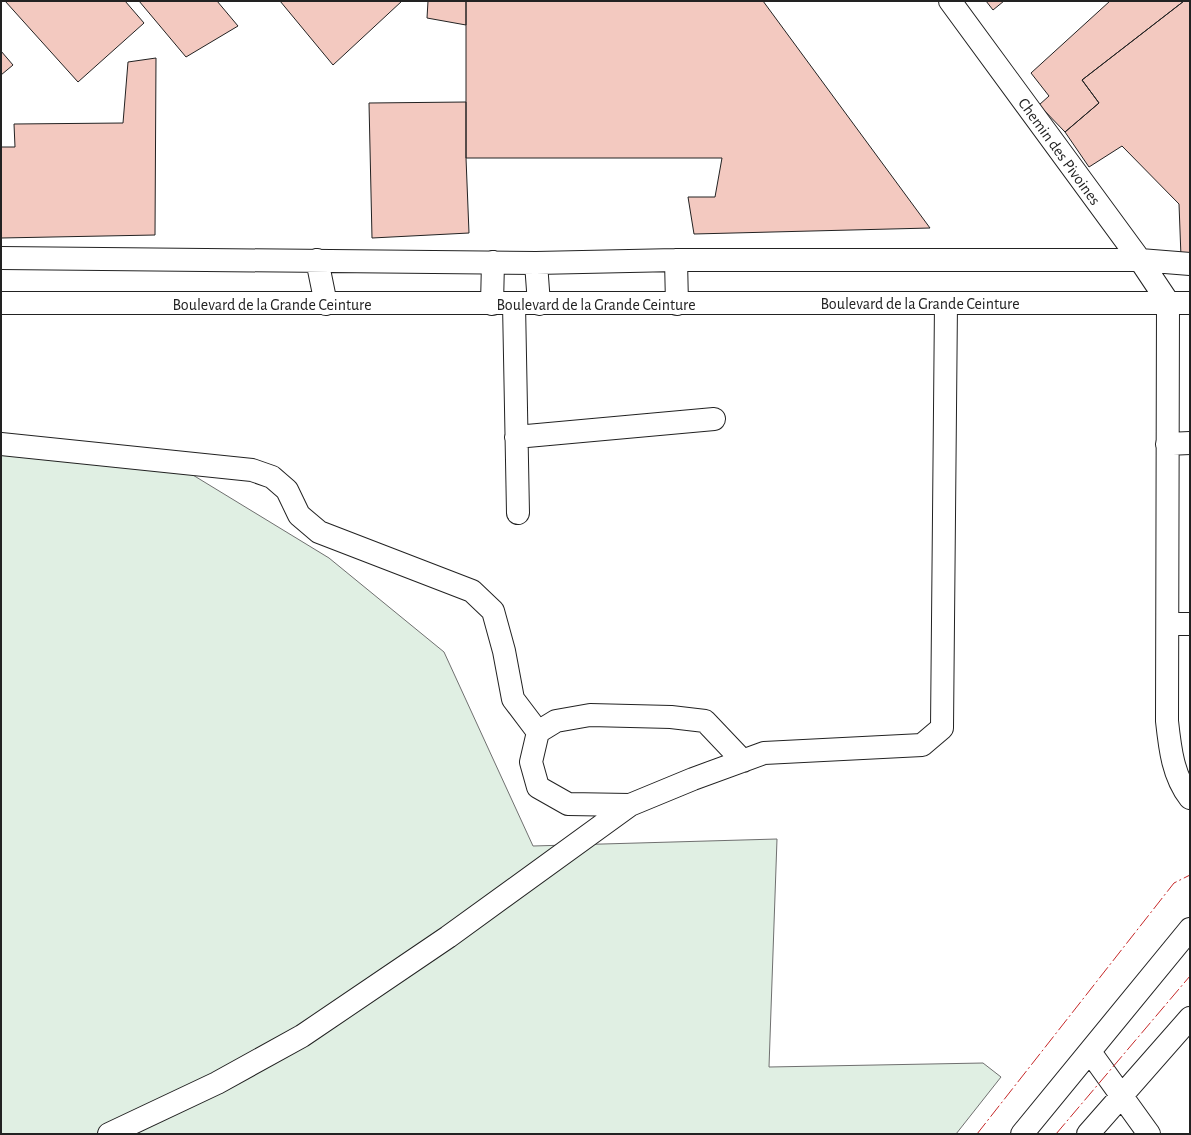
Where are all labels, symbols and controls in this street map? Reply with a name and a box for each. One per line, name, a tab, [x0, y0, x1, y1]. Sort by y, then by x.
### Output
street label: Chemin des Pivoines	[1015, 95, 1103, 208]
street label: Boulevard de la Grande Ceinture	[820, 296, 1020, 312]
street label: Boulevard de la Grande Ceinture	[172, 297, 372, 313]
street label: Boulevard de la Grande Ceinture	[496, 297, 696, 313]

